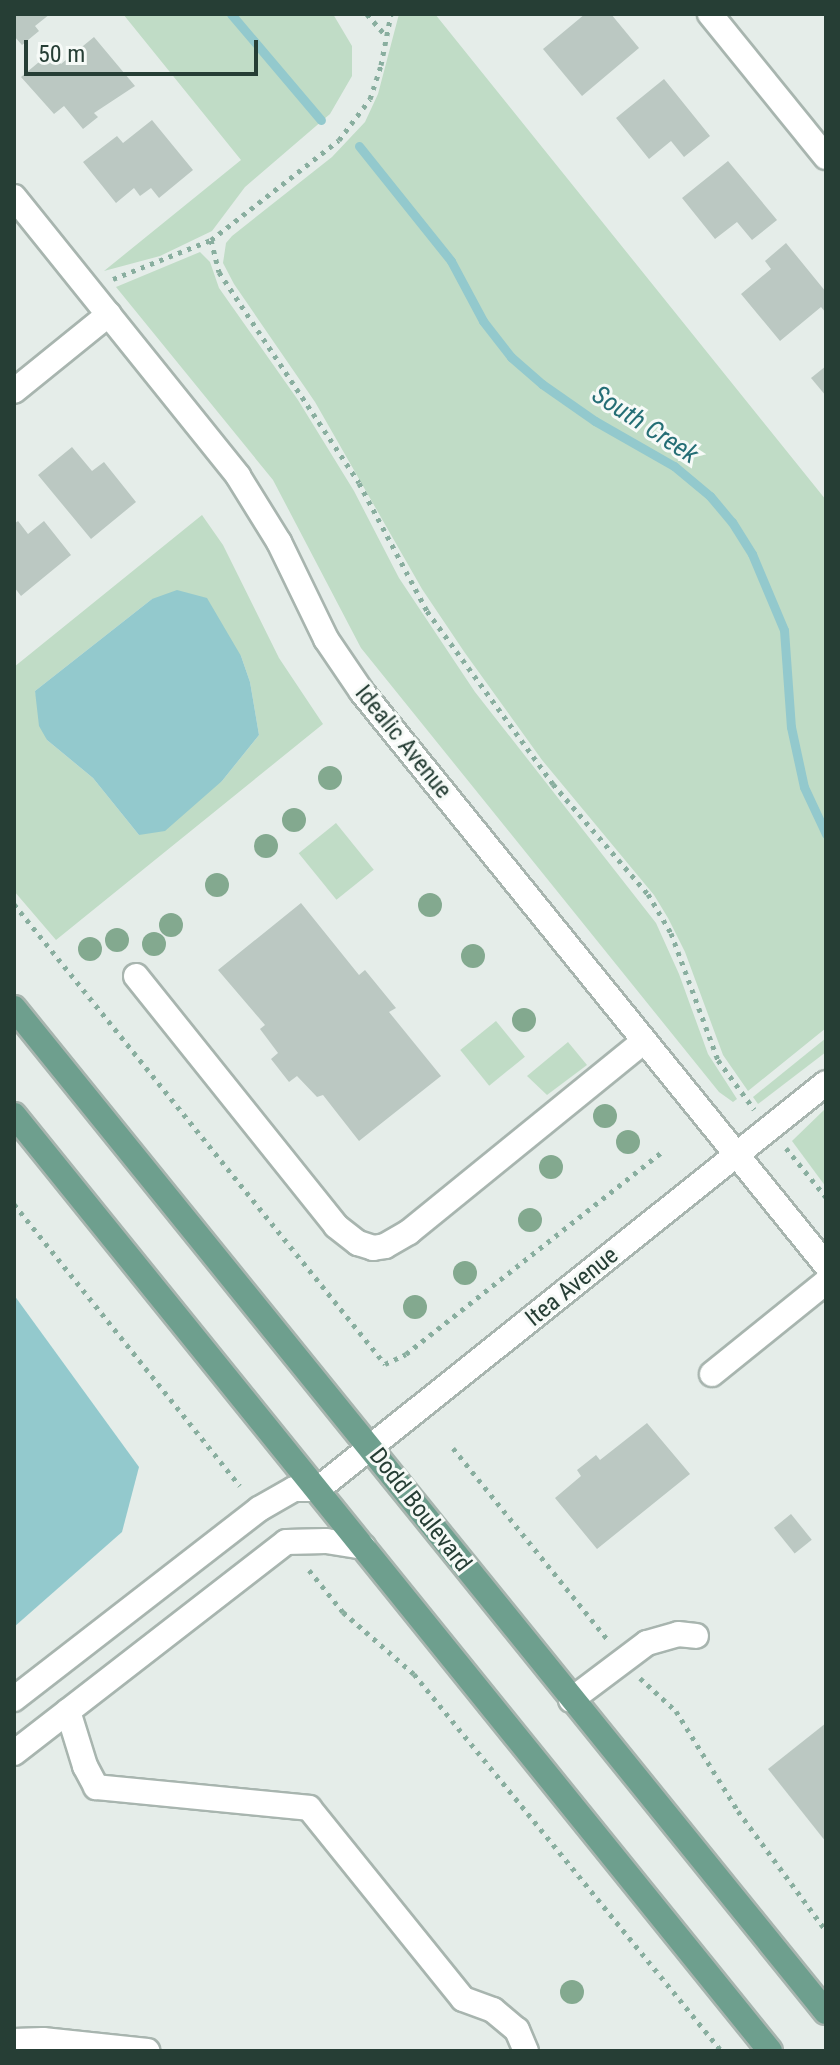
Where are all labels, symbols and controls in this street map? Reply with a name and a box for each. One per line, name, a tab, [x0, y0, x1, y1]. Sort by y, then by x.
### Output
scale bar	[28, 24, 262, 74]
text: 50 m	[38, 40, 85, 68]
water label: South Creek	[586, 379, 704, 471]
street label: Idealic Avenue	[349, 680, 457, 804]
street label: Itea Avenue	[520, 1241, 624, 1333]
street label: Dodd Boulevard	[363, 1442, 477, 1578]

